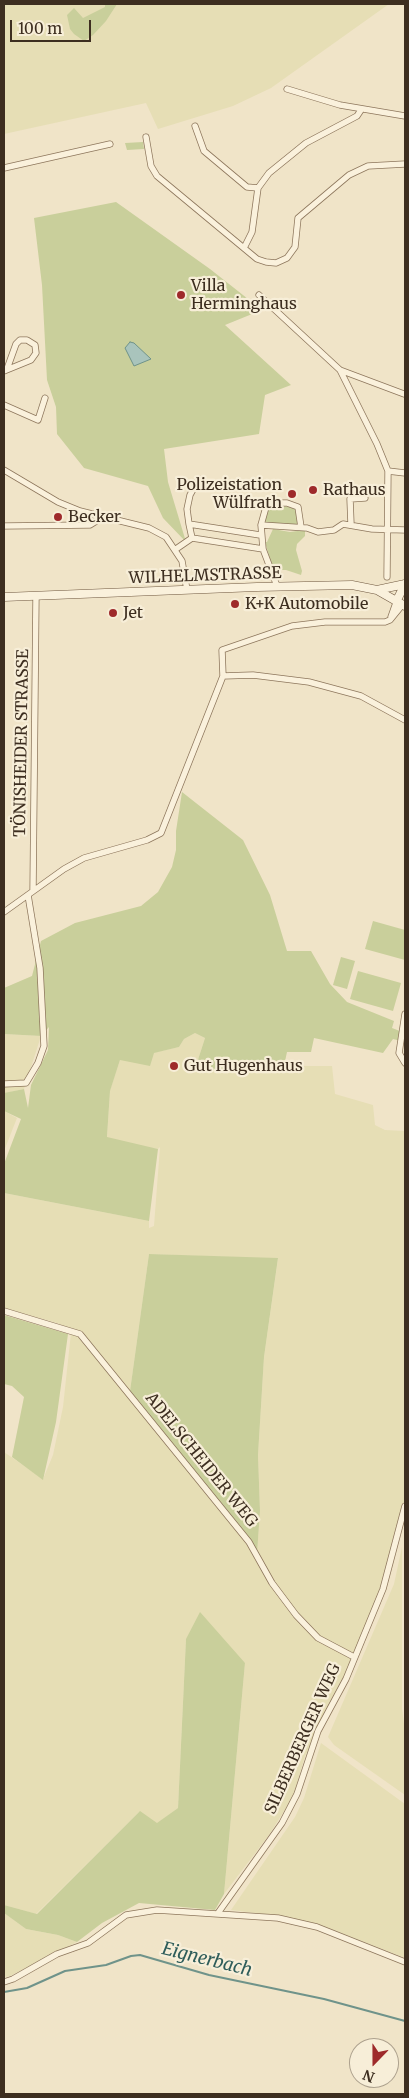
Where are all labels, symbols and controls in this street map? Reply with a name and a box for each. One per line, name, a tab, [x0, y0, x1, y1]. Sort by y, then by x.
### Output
scale bar	[12, 10, 94, 42]
text: 100 m	[18, 19, 62, 38]
place label: Villa Herminghaus	[191, 276, 297, 314]
marker: Villa Herminghaus	[175, 289, 187, 301]
place label: Polizeistation Wülfrath	[176, 475, 282, 513]
place label: Rathaus	[323, 480, 386, 500]
marker: Rathaus	[307, 484, 319, 496]
marker: Polizeistation Wülfrath	[286, 488, 298, 500]
place label: Becker	[68, 507, 121, 527]
marker: Becker	[52, 511, 64, 523]
street label: WILHELMSTRASSE	[128, 564, 282, 588]
place label: K+K Automobile	[245, 594, 368, 614]
marker: K+K Automobile	[229, 598, 241, 610]
place label: Jet	[123, 603, 143, 623]
marker: Jet	[107, 607, 119, 619]
street label: TÖNISHEIDER STRASSE	[11, 649, 33, 837]
place label: Gut Hugenhaus	[184, 1056, 303, 1076]
marker: Gut Hugenhaus	[168, 1060, 180, 1072]
street label: ADELSCHEIDER WEG	[141, 1389, 261, 1531]
street label: SILBERBERGER WEG	[261, 1661, 345, 1817]
water label: Eignerbach	[160, 1938, 254, 1982]
north arrow	[349, 2038, 399, 2088]
text: N	[360, 2066, 377, 2086]

